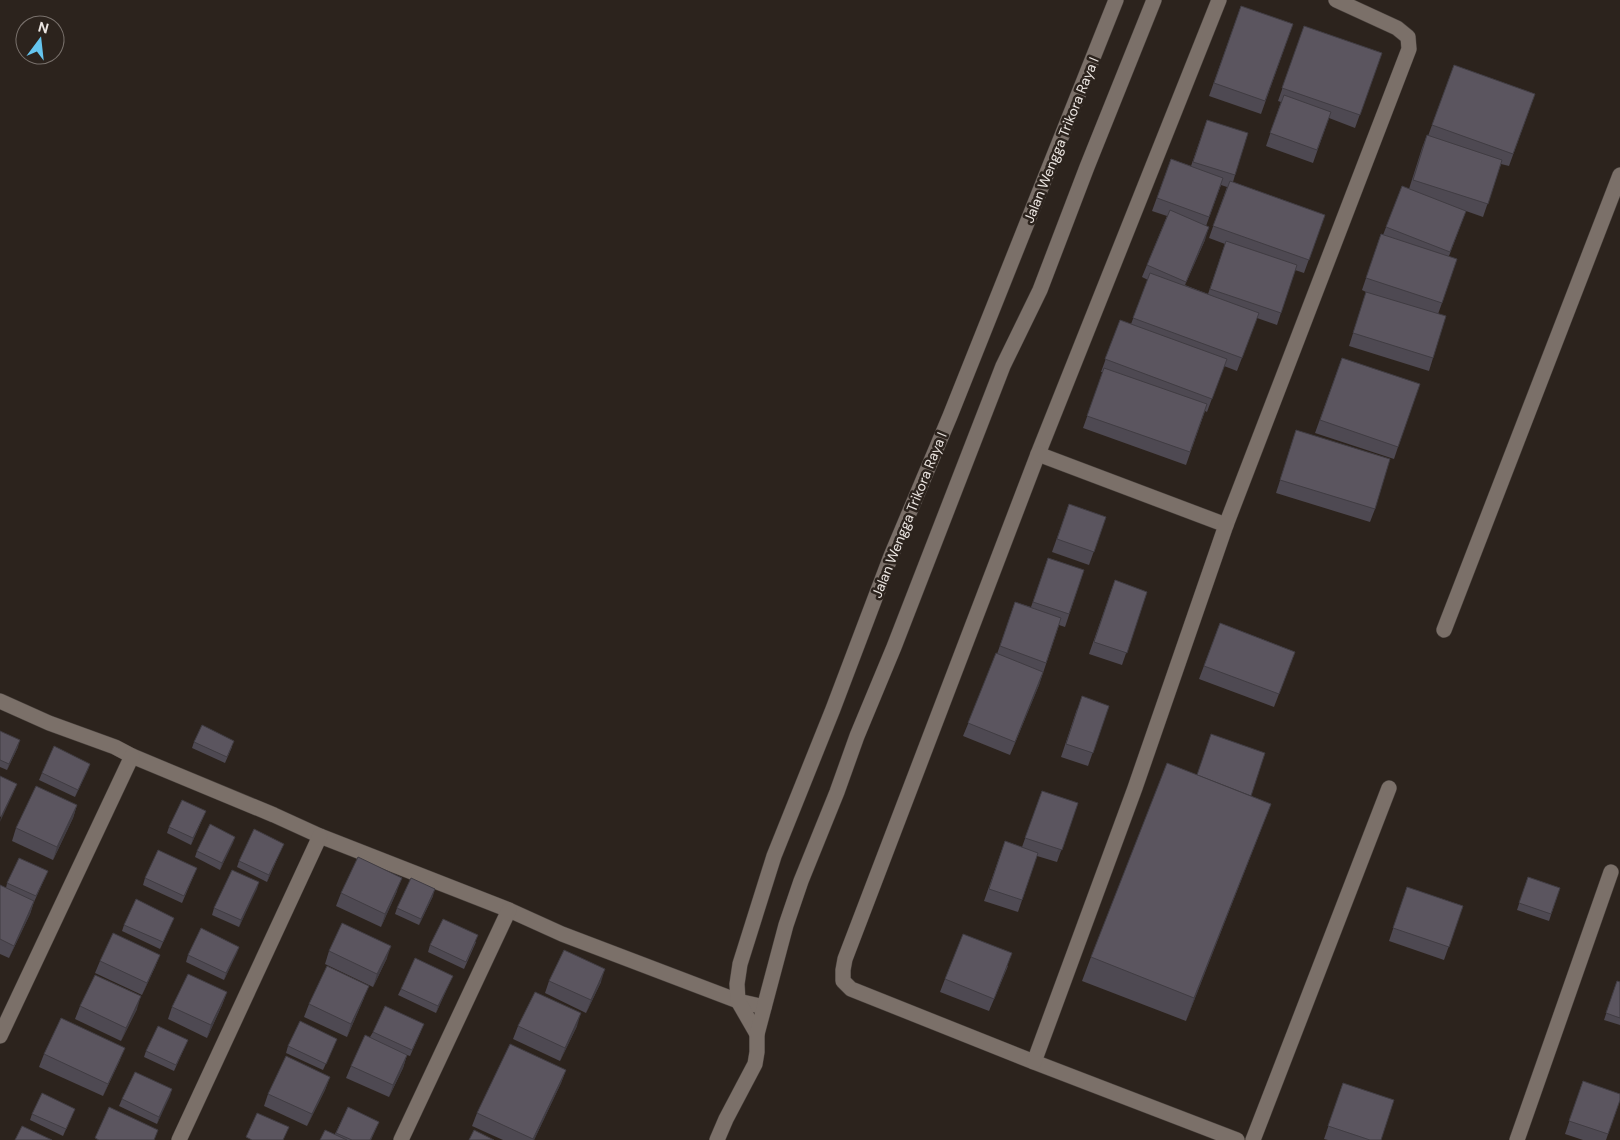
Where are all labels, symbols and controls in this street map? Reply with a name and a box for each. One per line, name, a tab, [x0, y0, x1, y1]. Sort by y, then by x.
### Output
north arrow	[15, 15, 65, 65]
text: N	[36, 17, 51, 37]
street label: Jalan Wengga Trikora Raya I	[1019, 54, 1103, 226]
street label: Jalan Wengga Trikora Raya I	[867, 429, 951, 601]

